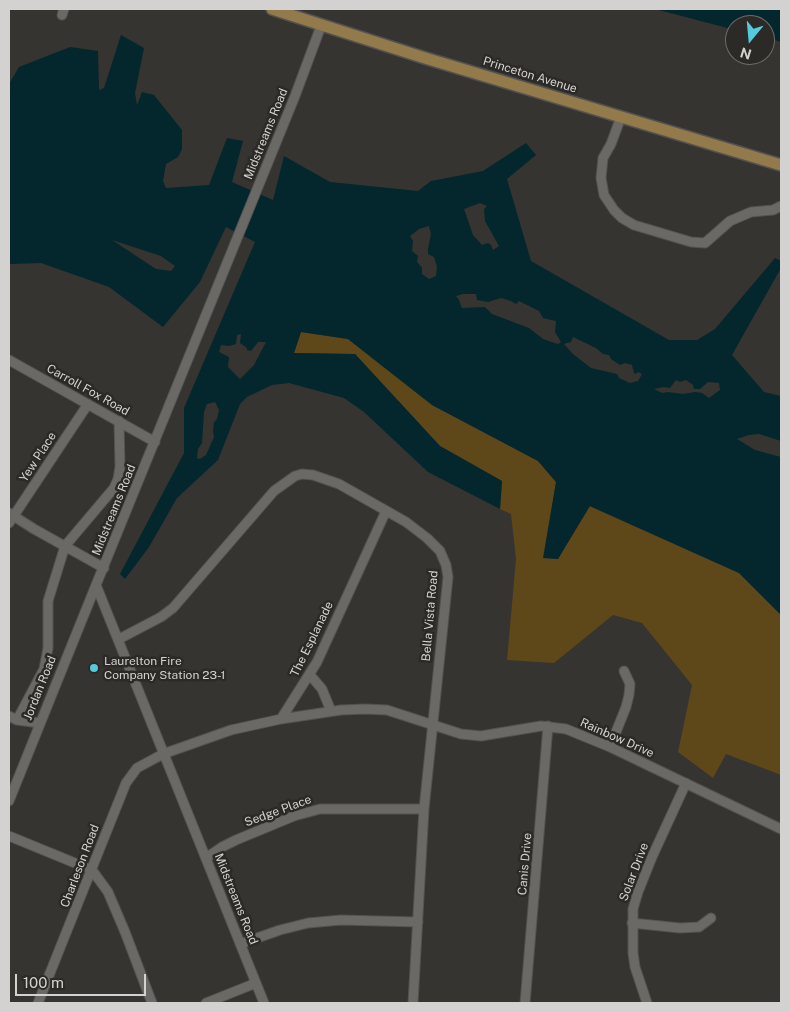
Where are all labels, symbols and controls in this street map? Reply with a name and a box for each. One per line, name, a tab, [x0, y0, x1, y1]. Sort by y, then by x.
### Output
north arrow	[725, 15, 775, 65]
text: N	[738, 44, 753, 63]
street label: Princeton Avenue	[481, 54, 579, 96]
street label: Midstreams Road	[241, 86, 291, 182]
street label: Carroll Fox Road	[44, 361, 132, 419]
street label: Yew Place	[17, 429, 59, 485]
street label: Midstreams Road	[89, 462, 139, 558]
street label: Bella Vista Road	[419, 570, 441, 662]
street label: The Esplanade	[288, 599, 336, 679]
street label: Jordan Road	[21, 654, 59, 722]
place label: Laurelton Fire Company Station 23-1	[104, 654, 225, 682]
marker: Laurelton Fire Company Station 23-1	[88, 662, 100, 674]
street label: Rainbow Drive	[578, 715, 656, 761]
street label: Sedge Place	[243, 792, 313, 830]
street label: Charleson Road	[58, 822, 102, 910]
street label: Canis Drive	[515, 832, 535, 896]
street label: Solar Drive	[616, 841, 652, 903]
street label: Midstreams Road	[211, 851, 261, 947]
scale bar	[18, 964, 149, 996]
text: 100 m	[23, 974, 64, 991]

